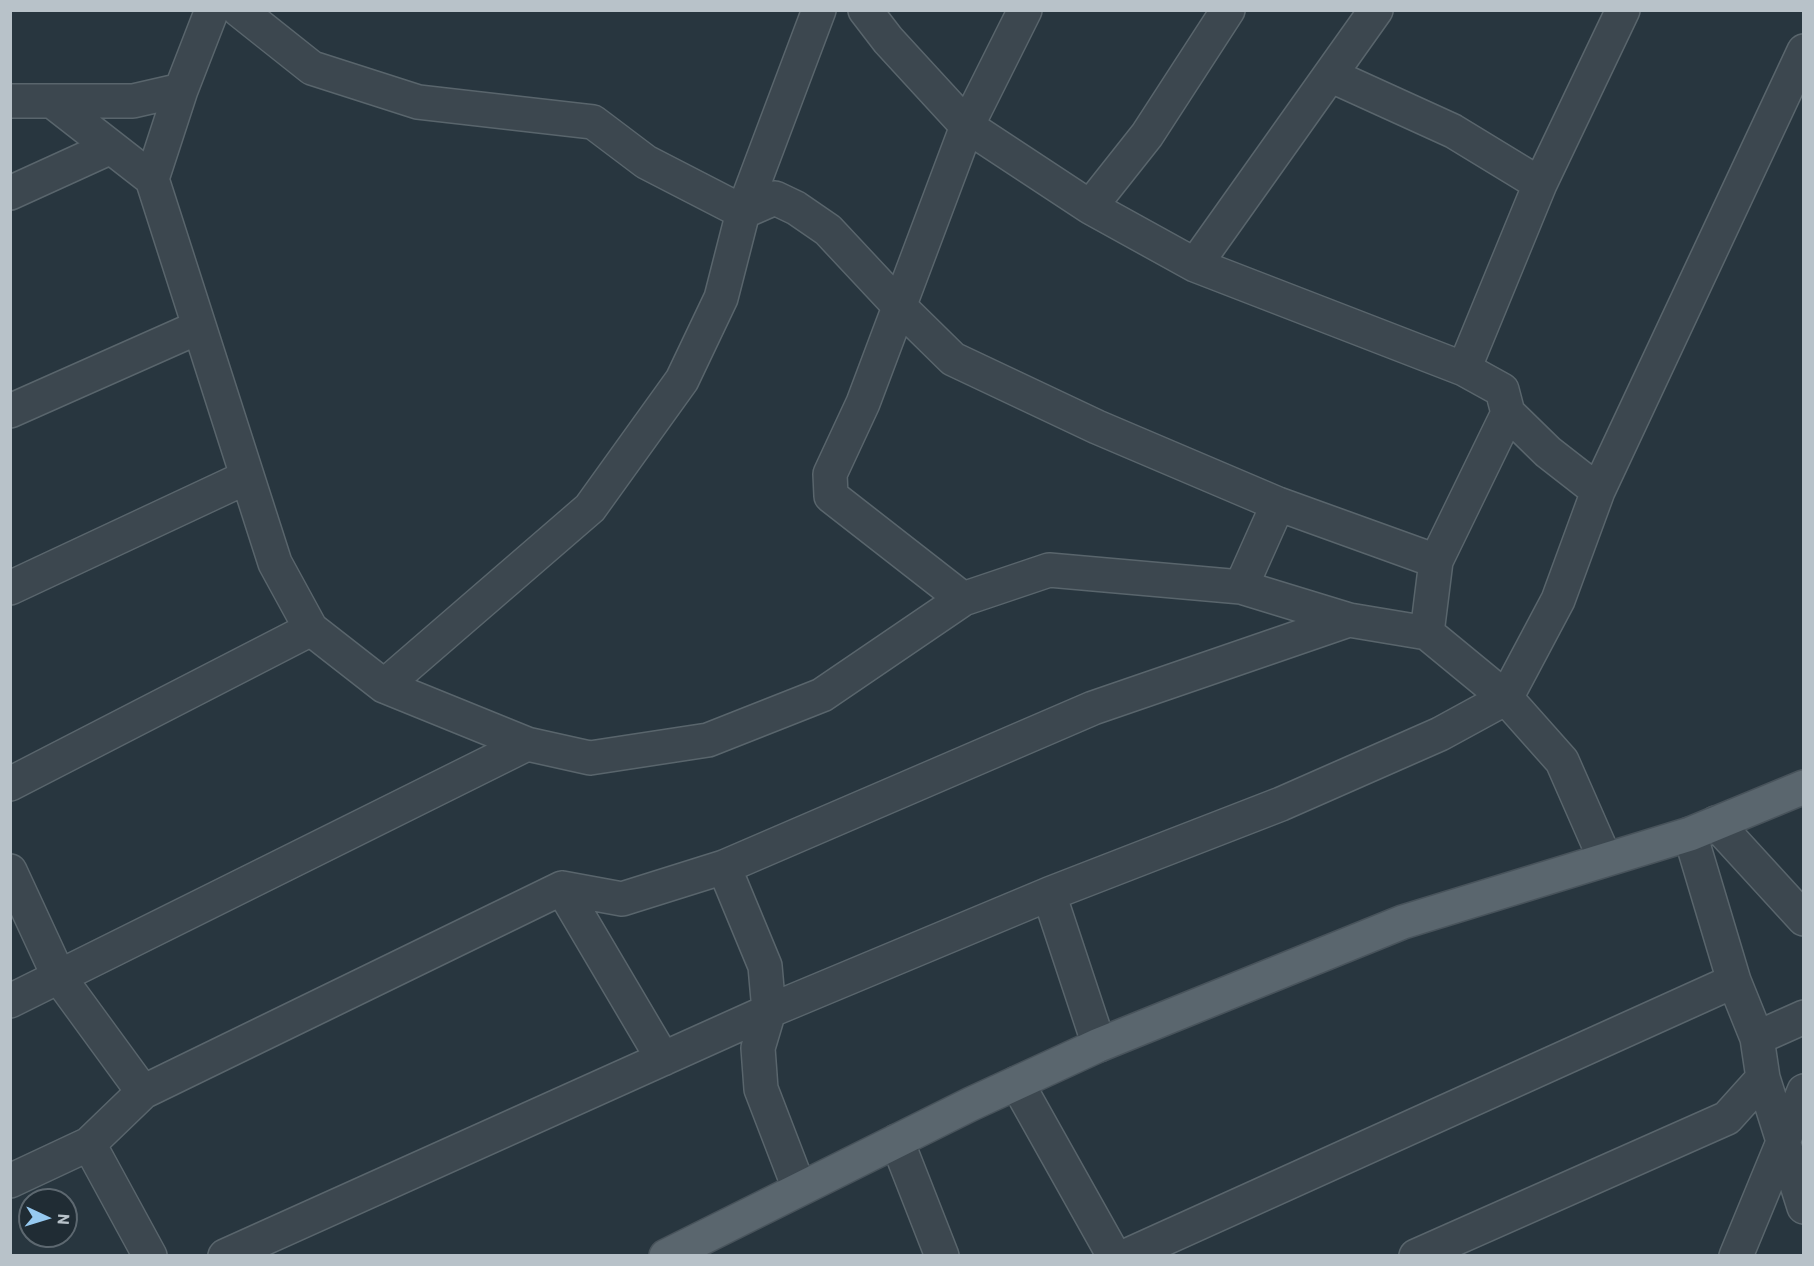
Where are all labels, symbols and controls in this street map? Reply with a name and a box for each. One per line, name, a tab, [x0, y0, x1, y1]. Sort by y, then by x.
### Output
north arrow	[18, 1188, 78, 1248]
text: N	[55, 1213, 74, 1225]

